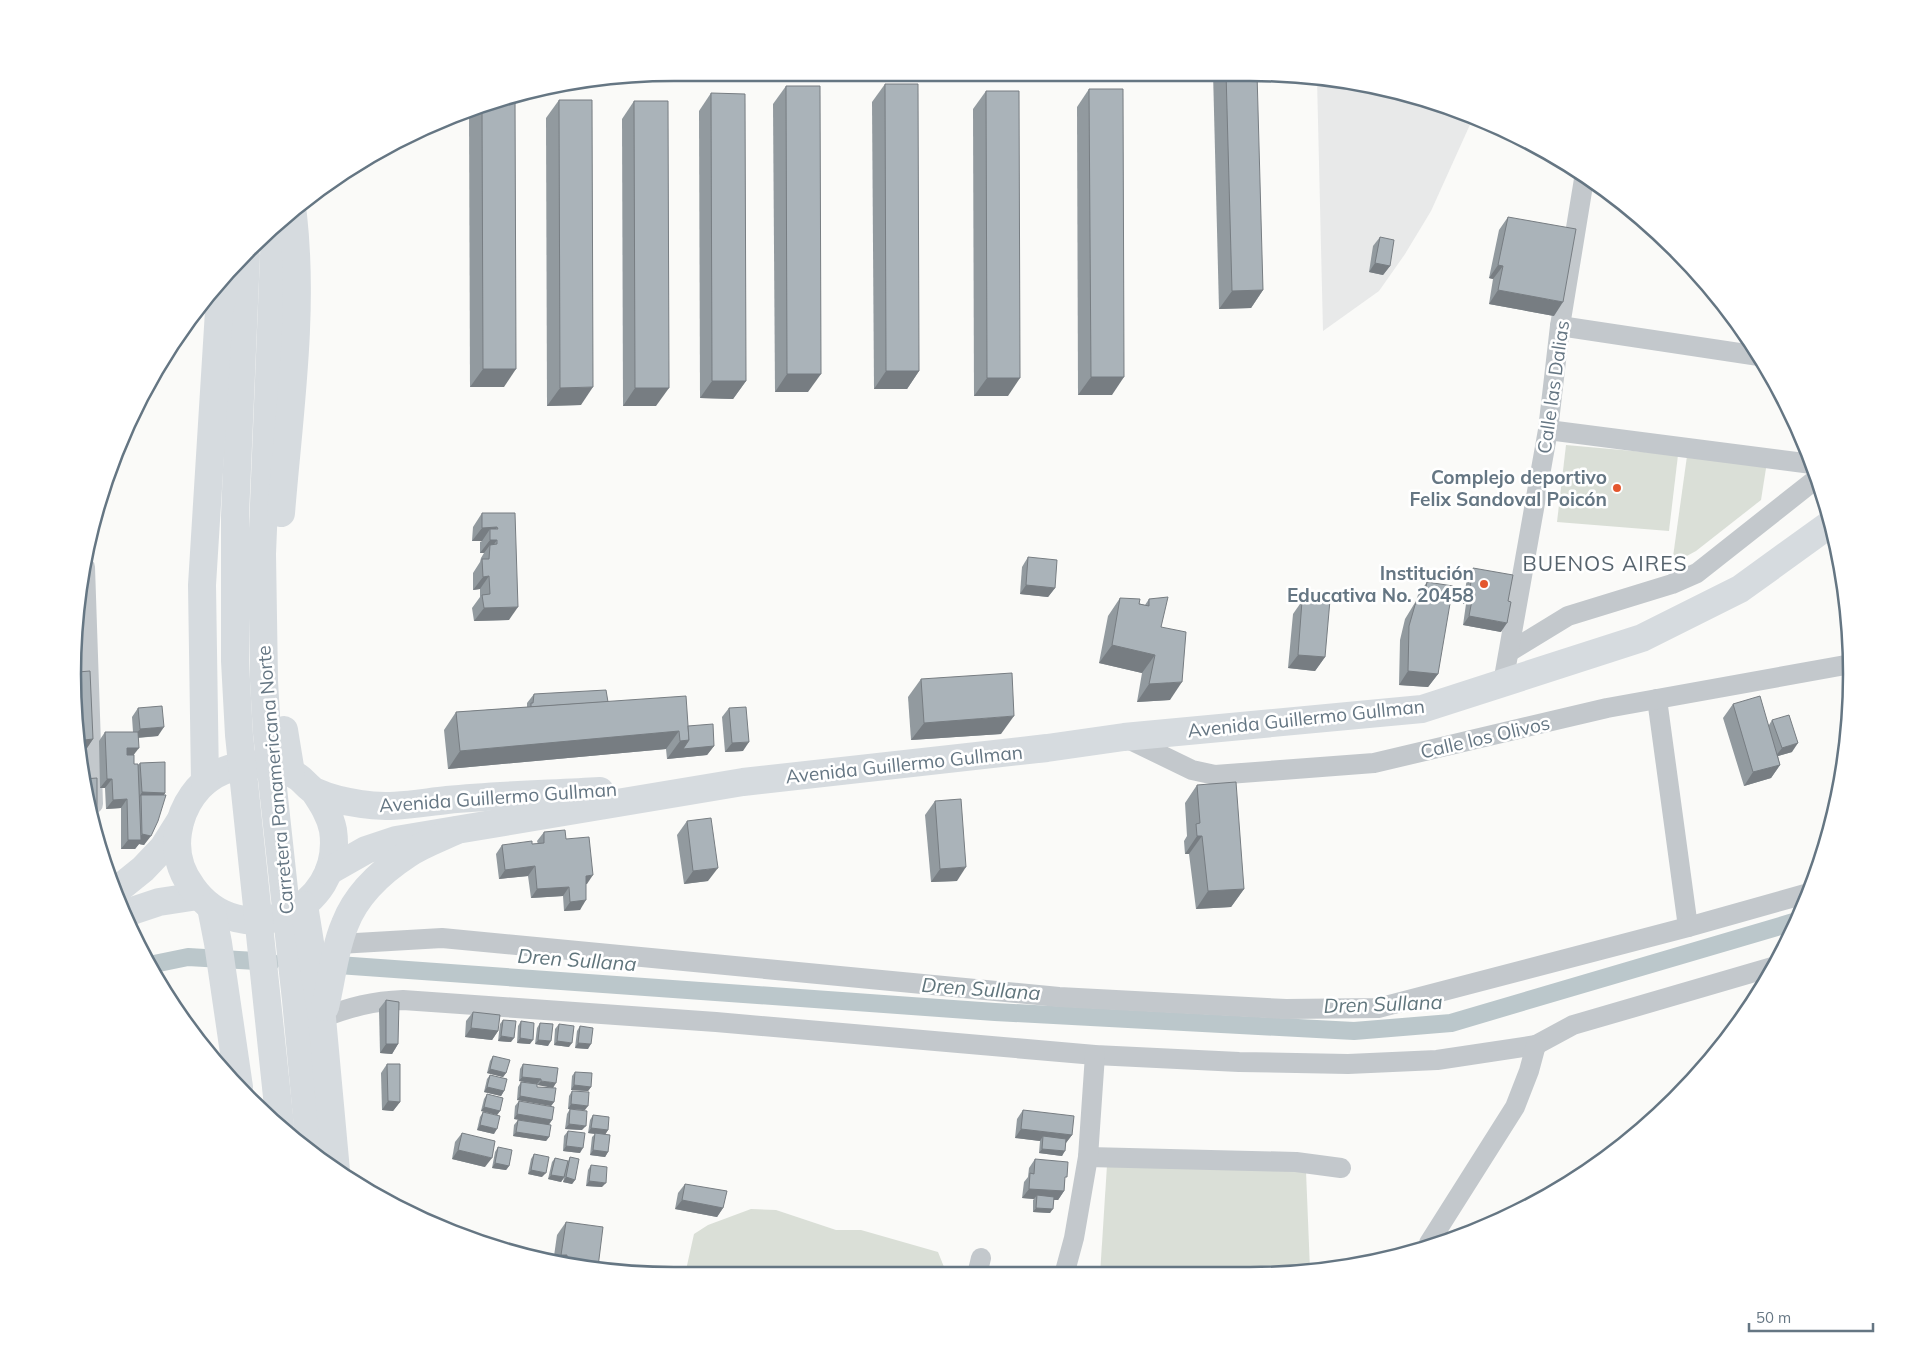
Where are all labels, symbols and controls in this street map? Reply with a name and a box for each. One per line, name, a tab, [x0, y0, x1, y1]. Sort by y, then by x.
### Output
street label: Calle las Dalias	[1532, 319, 1574, 455]
place label: Complejo deportivo Felix Sandoval Poicón	[1410, 465, 1607, 511]
marker: Complejo deportivo Felix Sandoval Poicón	[1611, 482, 1623, 494]
district label: BUENOS AIRES	[1522, 550, 1688, 576]
place label: Institución Educativa No. 20458	[1287, 561, 1474, 607]
marker: Institución Educativa No. 20458	[1478, 578, 1490, 590]
street label: Carretera Panamericana Norte	[251, 644, 299, 916]
street label: Avenida Guillermo Gullman	[1186, 694, 1426, 742]
street label: Calle los Olivos	[1418, 710, 1552, 764]
street label: Avenida Guillermo Gullman	[784, 740, 1024, 788]
street label: Avenida Guillermo Gullman	[378, 777, 618, 817]
water label: Dren Sullana	[517, 943, 637, 976]
water label: Dren Sullana	[921, 972, 1041, 1005]
water label: Dren Sullana	[1323, 989, 1443, 1018]
scale bar	[1749, 1300, 1873, 1332]
text: 50 m	[1756, 1308, 1791, 1327]

